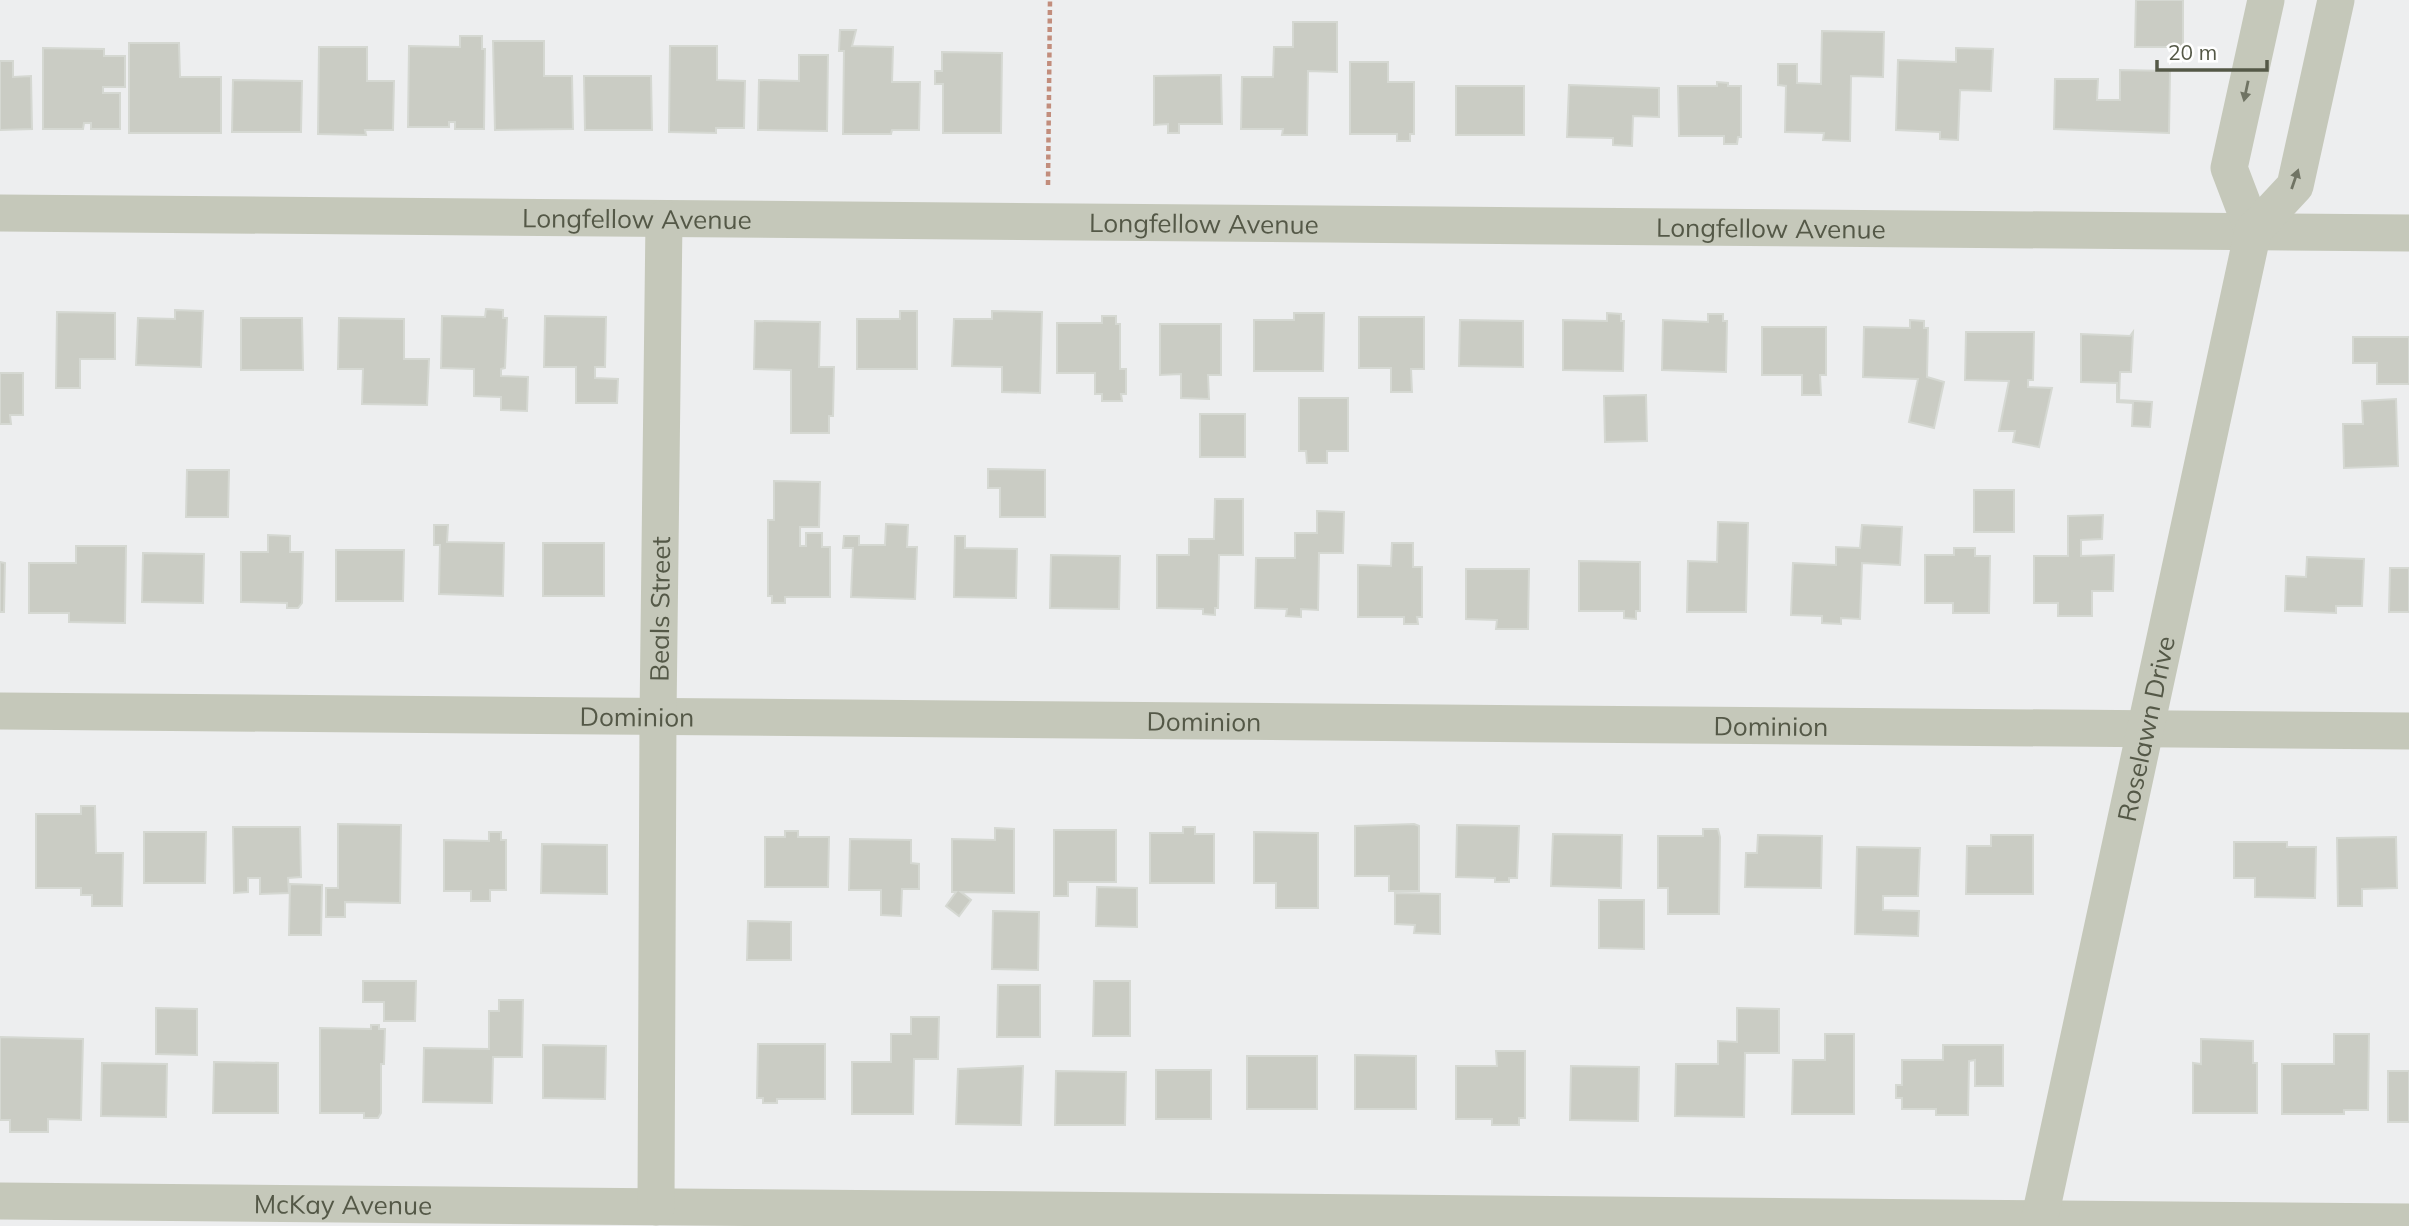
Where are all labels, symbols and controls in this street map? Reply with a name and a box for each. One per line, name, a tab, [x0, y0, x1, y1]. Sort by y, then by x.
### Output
scale bar	[2157, 28, 2267, 72]
text: 20 m	[2168, 39, 2217, 65]
one-way arrow	[2240, 80, 2251, 102]
one-way arrow	[2290, 168, 2301, 189]
street label: Longfellow Avenue	[522, 201, 752, 236]
street label: Longfellow Avenue	[1089, 206, 1319, 240]
street label: Longfellow Avenue	[1656, 210, 1886, 245]
street label: Beals Street	[642, 536, 677, 682]
street label: Roselawn Drive	[2109, 633, 2182, 824]
street label: Dominion	[579, 699, 695, 733]
street label: Dominion	[1146, 704, 1262, 738]
street label: Dominion	[1713, 709, 1829, 743]
street label: McKay Avenue	[254, 1187, 432, 1221]

